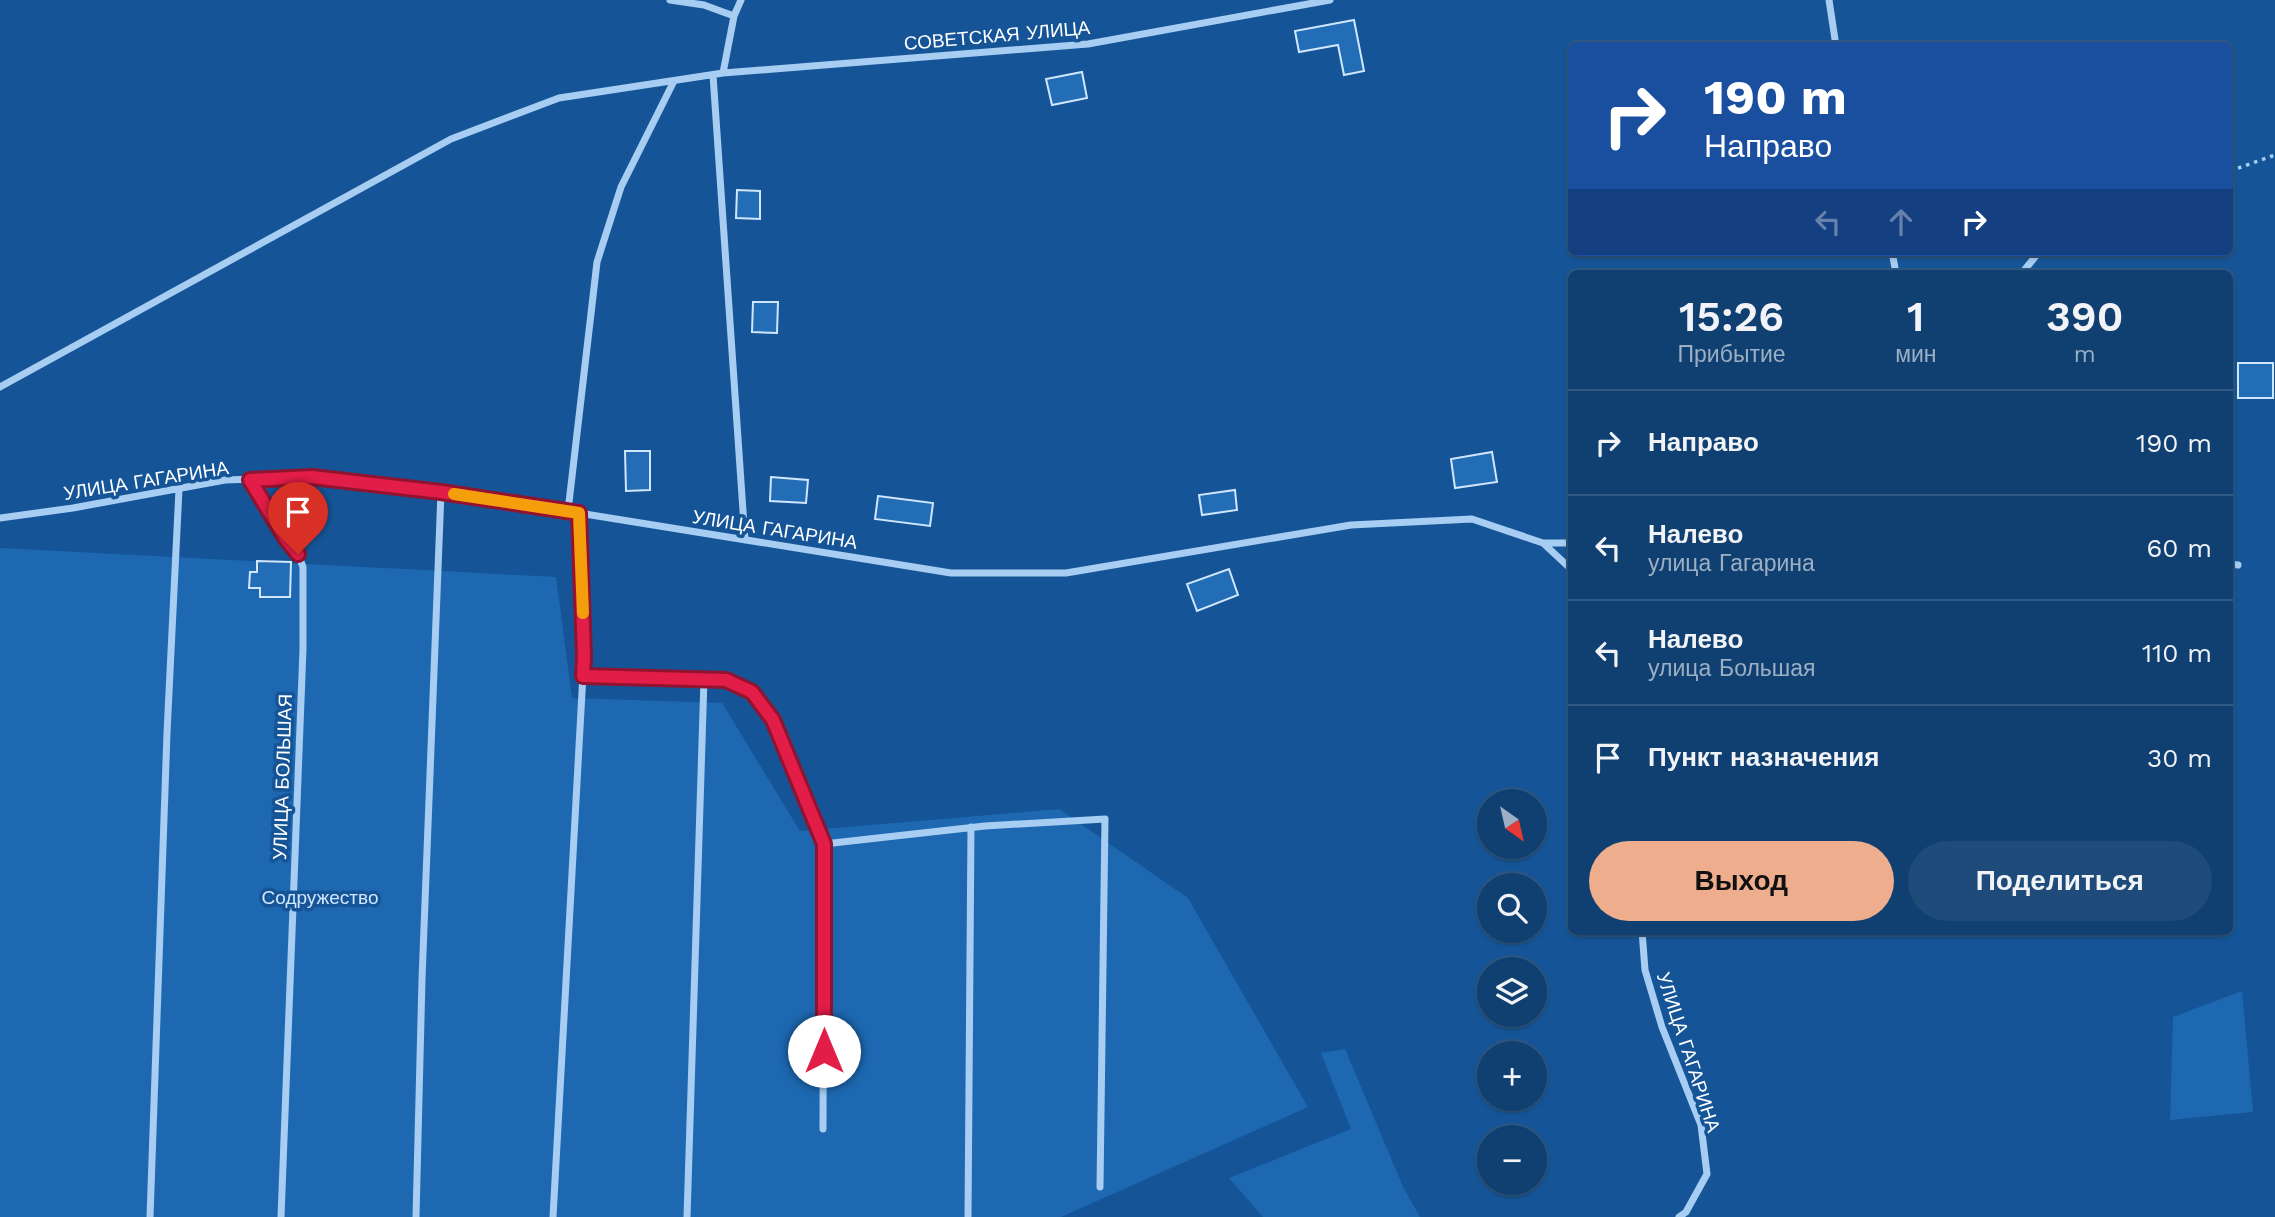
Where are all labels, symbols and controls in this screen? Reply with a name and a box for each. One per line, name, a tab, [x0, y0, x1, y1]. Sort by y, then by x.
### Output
street label: СОВЕТСКАЯ УЛИЦА	[903, 16, 1092, 55]
text: 190 m	[1704, 68, 1847, 126]
icon: right	[1589, 70, 1680, 161]
text: Направо	[1704, 127, 1832, 165]
icon: left	[1809, 203, 1847, 241]
icon: ahead	[1882, 203, 1920, 241]
icon: right	[1955, 203, 1993, 241]
text: 15:26	[1679, 292, 1784, 341]
text: 1	[1907, 292, 1925, 341]
text: 390	[2046, 292, 2123, 341]
text: Прибытие	[1678, 341, 1786, 368]
text: мин	[1895, 341, 1937, 368]
text: m	[2074, 341, 2096, 368]
icon: right	[1589, 424, 1627, 462]
text: Направо	[1648, 427, 1759, 457]
text: 190 m	[2136, 428, 2212, 458]
street label: УЛИЦА ГАГАРИНА	[62, 456, 231, 505]
pin	[268, 482, 328, 554]
icon: arrive	[279, 493, 317, 531]
street label: УЛИЦА ГАГАРИНА	[691, 505, 859, 554]
text: Налево	[1648, 519, 1743, 549]
icon: left	[1589, 529, 1627, 567]
text: 60 m	[2146, 533, 2212, 563]
text: улица Гагарина	[1648, 550, 1815, 577]
text: Налево	[1648, 624, 1743, 654]
icon: left	[1589, 634, 1627, 672]
text: 110 m	[2142, 638, 2212, 668]
text: улица Большая	[1648, 655, 1816, 682]
street label: УЛИЦА БОЛЬШАЯ	[268, 693, 297, 861]
icon: arrive	[1589, 739, 1627, 777]
text: Пункт назначения	[1648, 742, 1879, 772]
text: 30 m	[2147, 743, 2212, 773]
north arrow	[1477, 789, 1547, 859]
map controls	[1477, 789, 1547, 1195]
button: Выход	[1589, 841, 1894, 921]
button: Поделиться	[1908, 841, 2212, 921]
button: search	[1477, 873, 1547, 943]
park label: Содружество	[262, 886, 378, 909]
button: layers	[1477, 957, 1547, 1027]
street label: УЛИЦА ГАГАРИНА	[1652, 969, 1725, 1135]
position arrow	[787, 1014, 861, 1088]
button: +	[1477, 1041, 1547, 1111]
button: −	[1477, 1125, 1547, 1195]

